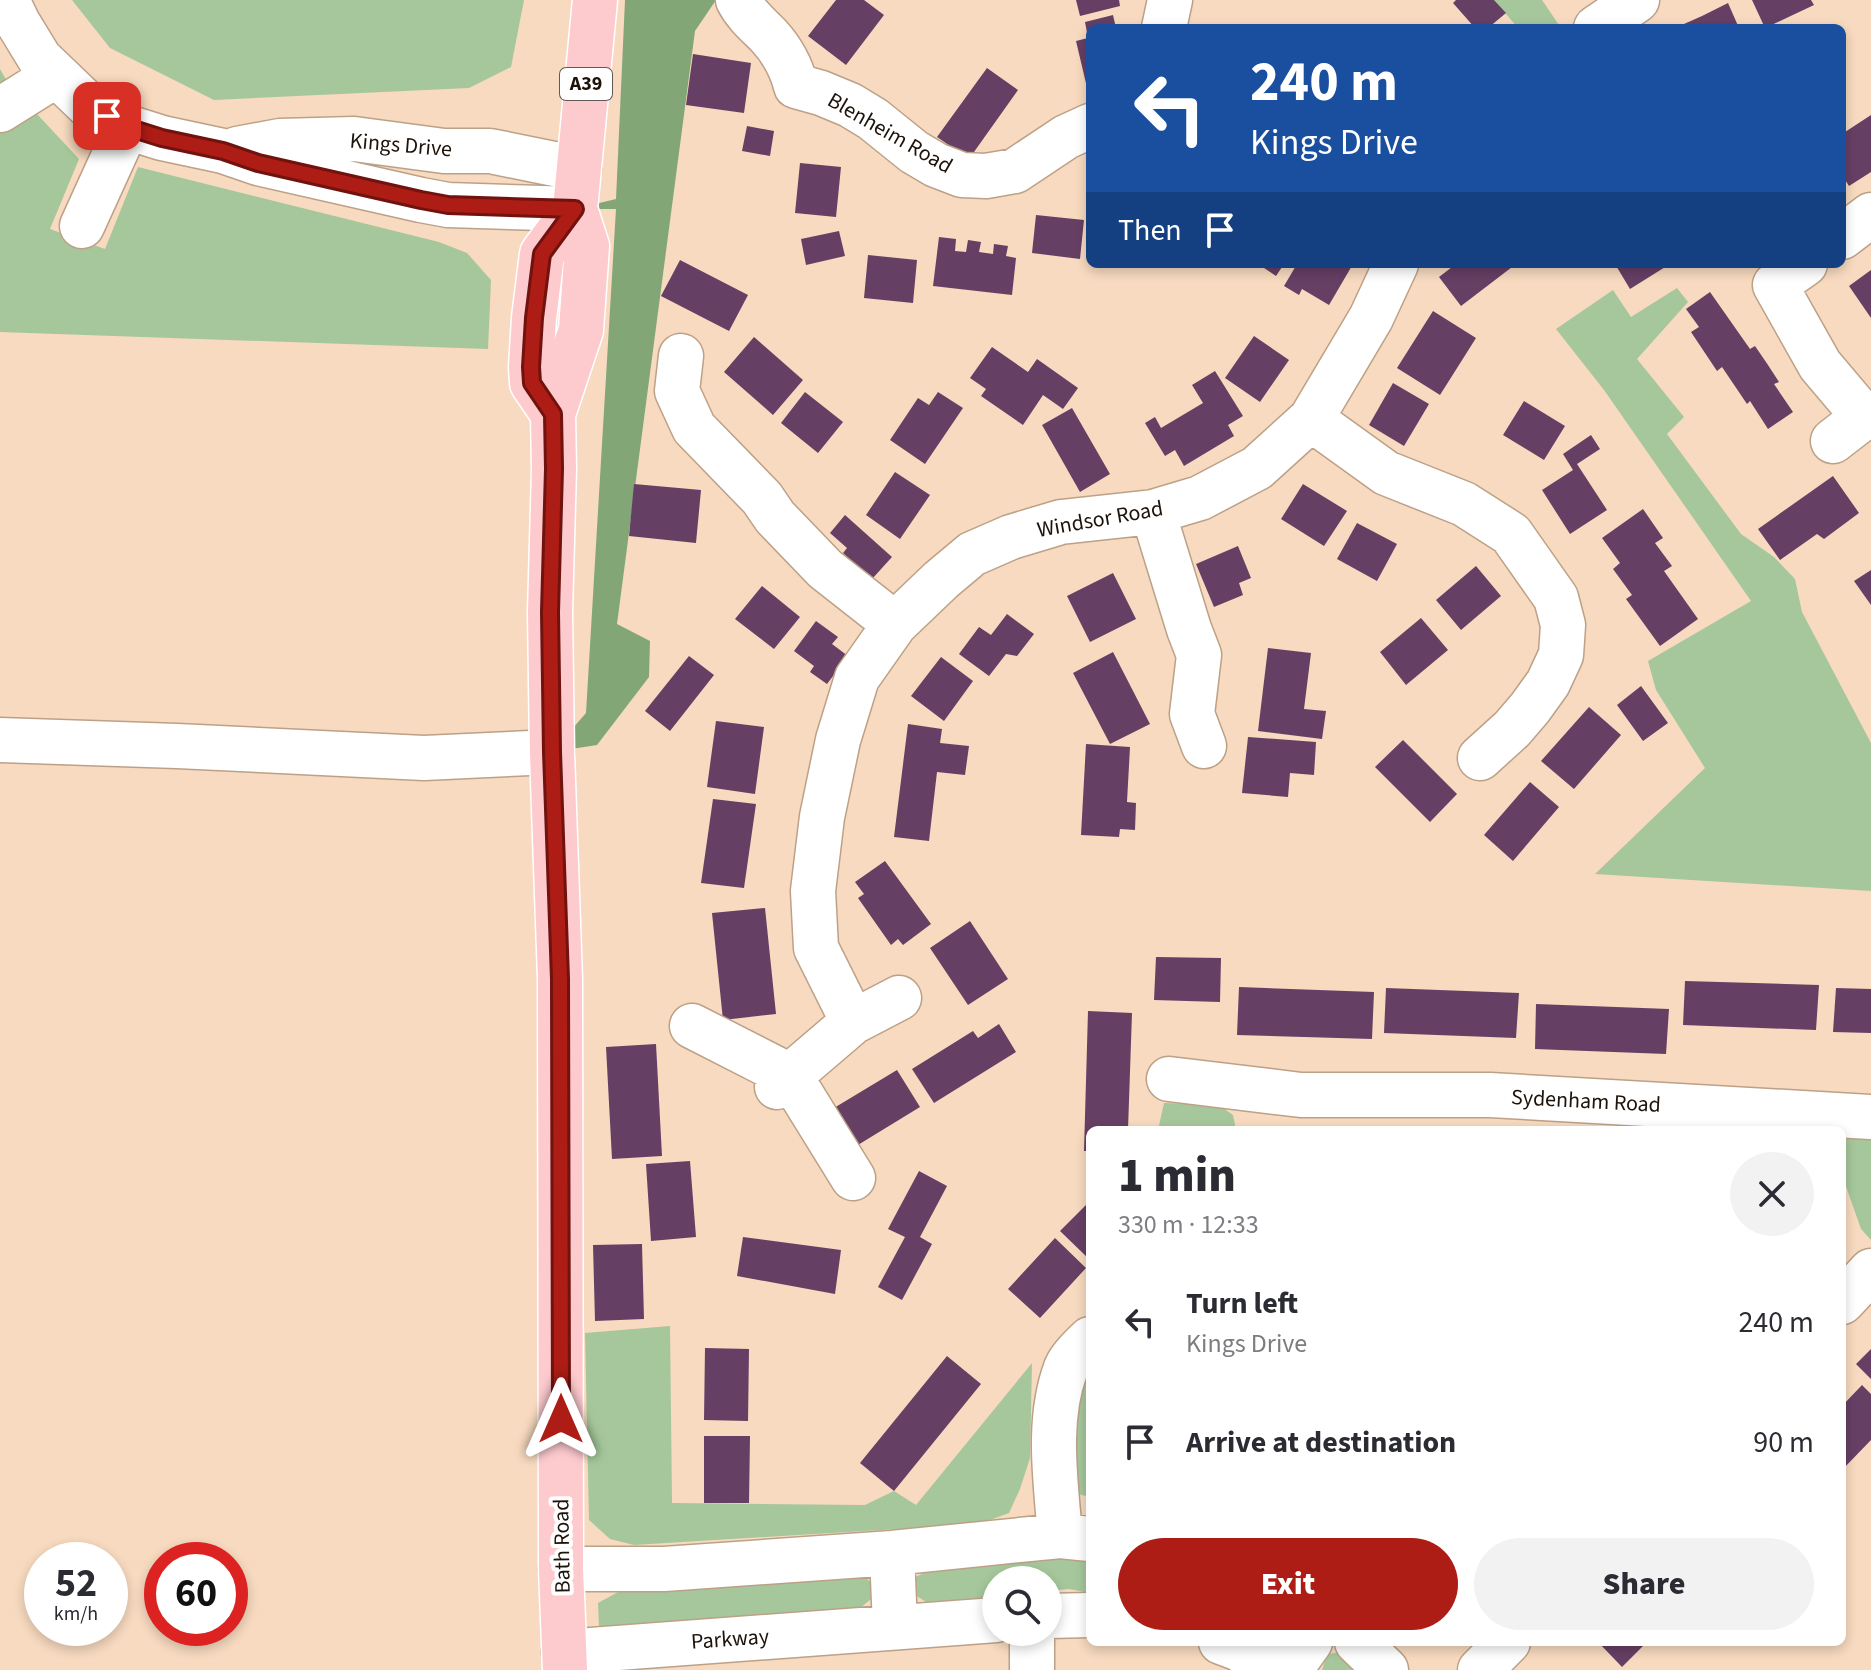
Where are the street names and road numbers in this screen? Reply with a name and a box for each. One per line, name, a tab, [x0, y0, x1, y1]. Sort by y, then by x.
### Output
road number: A39	[560, 68, 612, 100]
street label: Blenheim Road	[822, 84, 958, 182]
street label: Kings Drive	[349, 125, 454, 165]
street label: Windsor Road	[1035, 492, 1165, 546]
street label: Sydenham Road	[1510, 1081, 1662, 1121]
street label: Bath Road	[545, 1498, 579, 1594]
street label: Parkway	[690, 1620, 771, 1658]

